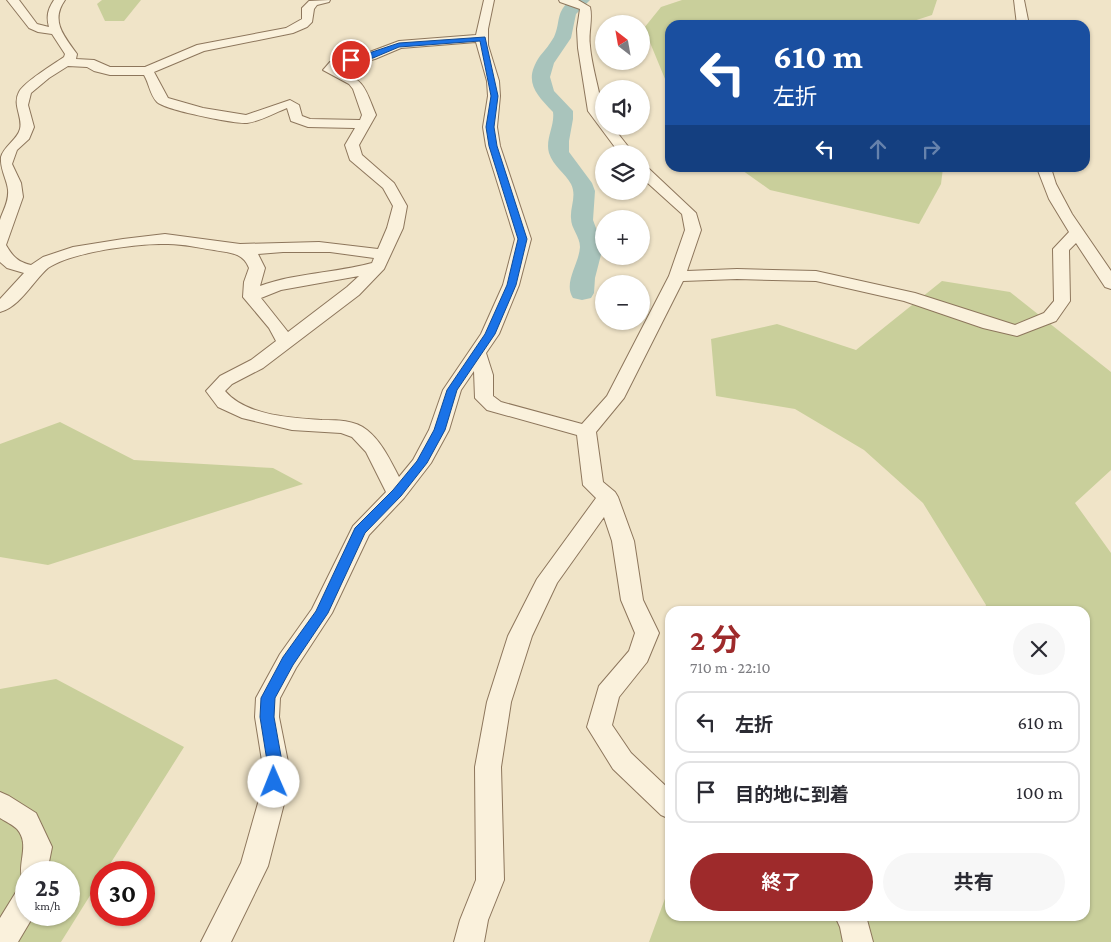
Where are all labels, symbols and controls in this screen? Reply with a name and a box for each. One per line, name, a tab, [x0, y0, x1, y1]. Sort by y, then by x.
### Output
north arrow	[595, 15, 650, 70]
map controls	[595, 15, 650, 330]
text: 610 m	[773, 37, 863, 76]
pin	[330, 39, 372, 81]
icon: left	[690, 40, 755, 105]
icon: arrive	[337, 46, 365, 74]
button: sound	[595, 80, 650, 135]
text: 左折	[773, 84, 817, 109]
icon: left	[811, 135, 839, 163]
icon: ahead	[864, 135, 892, 163]
icon: right	[917, 135, 945, 163]
button: layers	[595, 145, 650, 200]
button: +	[595, 210, 650, 265]
button: −	[595, 275, 650, 330]
text: 2 分	[690, 623, 741, 656]
button: close	[1013, 623, 1065, 675]
text: 710 m · 22:10	[690, 659, 771, 676]
icon: left	[692, 708, 720, 736]
text: 610 m	[1017, 712, 1063, 733]
text: 左折	[735, 714, 773, 735]
position arrow	[247, 755, 299, 807]
icon: arrive	[692, 778, 720, 806]
text: 100 m	[1016, 782, 1063, 803]
text: 目的地に到着	[735, 784, 849, 805]
button: 終了	[690, 853, 873, 911]
button: 共有	[883, 853, 1065, 911]
speed limit sign: 30	[90, 861, 155, 926]
text: 25	[35, 874, 60, 901]
text: km/h	[35, 899, 60, 913]

